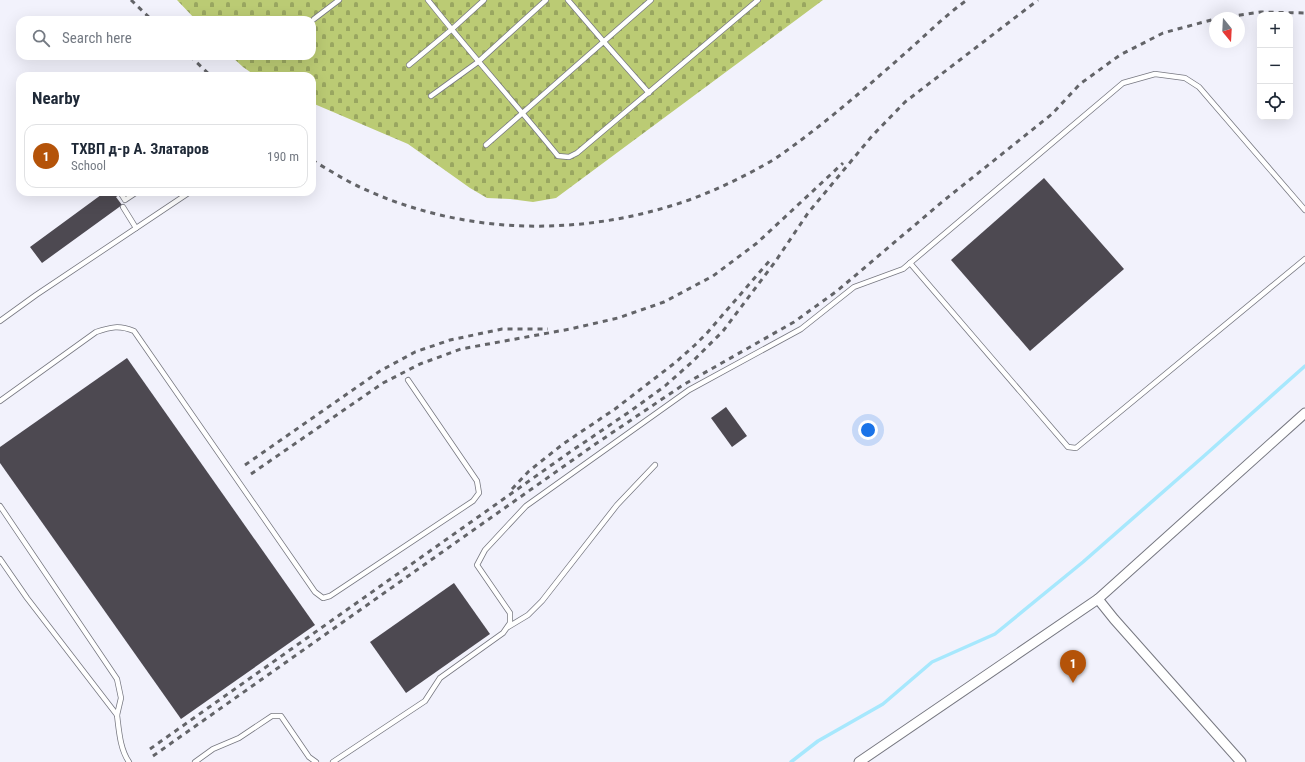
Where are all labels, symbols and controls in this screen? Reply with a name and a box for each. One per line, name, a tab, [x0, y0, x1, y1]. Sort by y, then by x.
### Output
north arrow	[1209, 12, 1245, 48]
map controls	[1257, 12, 1293, 120]
button: +	[1257, 12, 1293, 48]
search box	[16, 16, 316, 60]
icon: search	[30, 27, 52, 49]
text: Search here	[62, 29, 132, 47]
button: −	[1257, 48, 1293, 84]
button: locate	[1257, 84, 1293, 120]
text: Nearby	[32, 88, 80, 108]
text: ТХВП д-р А. Златаров	[71, 140, 209, 158]
text: 1	[43, 149, 49, 164]
text: 190 m	[267, 149, 299, 164]
text: School	[71, 158, 106, 173]
your location	[858, 420, 878, 440]
pin: 1	[1060, 650, 1086, 683]

